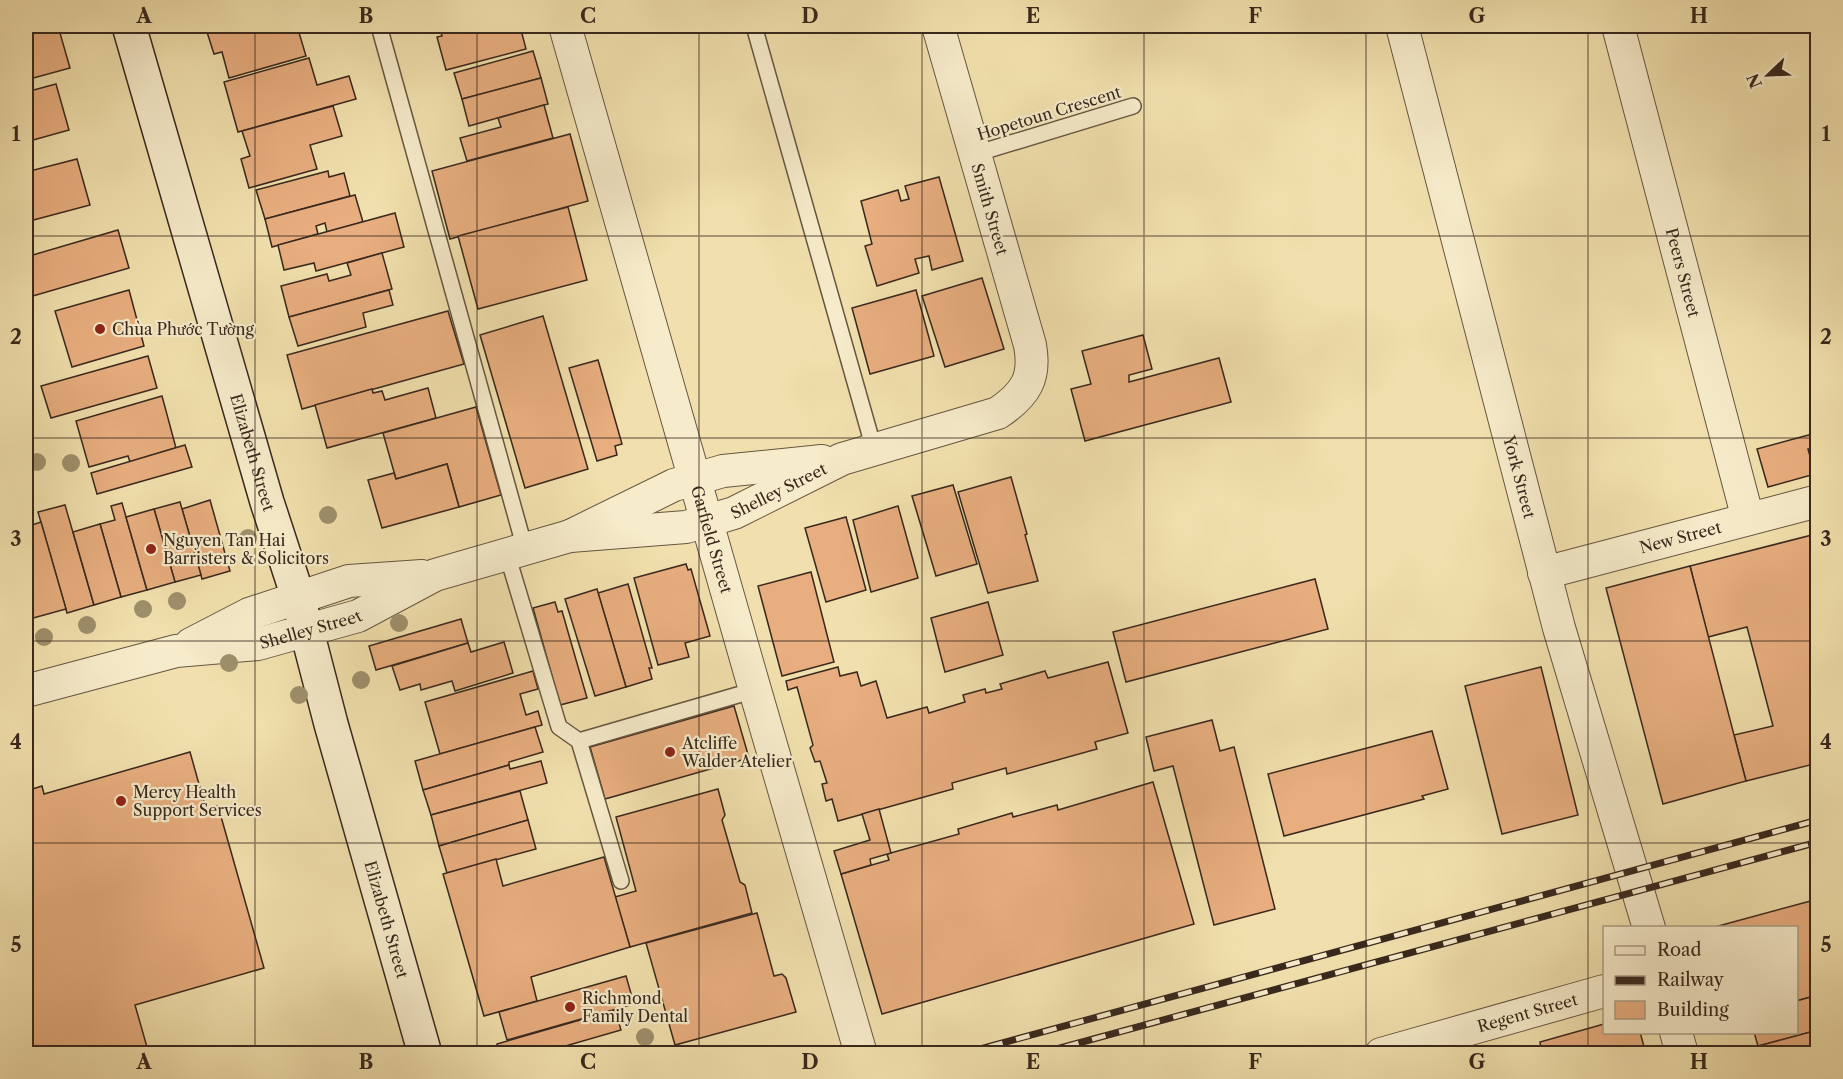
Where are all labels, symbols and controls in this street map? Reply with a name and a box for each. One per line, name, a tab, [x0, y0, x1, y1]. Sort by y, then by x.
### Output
text: A	[135, 4, 152, 28]
text: B	[359, 4, 374, 28]
text: C	[580, 4, 596, 28]
text: D	[801, 4, 819, 28]
text: E	[1026, 4, 1040, 28]
text: F	[1248, 4, 1262, 28]
text: G	[1469, 4, 1486, 28]
text: H	[1690, 4, 1708, 28]
north arrow	[1738, 45, 1798, 105]
text: N	[1742, 70, 1766, 91]
street label: Hopetoun Crescent	[975, 82, 1124, 144]
text: 1	[12, 122, 21, 146]
text: 1	[1822, 122, 1831, 146]
street label: Smith Street	[967, 161, 1013, 258]
street label: Peers Street	[1662, 226, 1704, 320]
place label: Chùa Phước Tường	[112, 319, 255, 339]
marker: Chùa Phước Tường	[93, 322, 107, 336]
text: 2	[10, 325, 22, 349]
text: 2	[1820, 325, 1832, 349]
street label: Elizabeth Street	[226, 391, 279, 514]
street label: York Street	[1499, 432, 1540, 521]
street label: Shelley Street	[727, 458, 830, 523]
street label: Garfield Street	[687, 483, 737, 596]
street label: New Street	[1637, 517, 1724, 558]
text: 3	[10, 527, 22, 551]
text: 3	[1820, 527, 1832, 551]
place label: Nguyen Tan Hai Barristers & Solicitors	[163, 530, 329, 568]
marker: Nguyen Tan Hai Barristers & Solicitors	[144, 542, 158, 556]
street label: Shelley Street	[257, 606, 366, 653]
text: 4	[10, 730, 22, 754]
text: 4	[1820, 730, 1832, 754]
place label: Atcliffe Walder Atelier	[681, 733, 792, 771]
marker: Atcliffe Walder Atelier	[663, 745, 677, 759]
place label: Mercy Health Support Services	[133, 782, 262, 820]
marker: Mercy Health Support Services	[114, 794, 128, 808]
street label: Elizabeth Street	[360, 858, 413, 981]
legend	[1603, 926, 1798, 1034]
text: 5	[10, 933, 22, 957]
text: 5	[1820, 933, 1832, 957]
text: Road	[1657, 939, 1702, 961]
text: Railway	[1657, 969, 1725, 991]
place label: Richmond Family Dental	[582, 988, 688, 1026]
street label: Regent Street	[1475, 989, 1580, 1036]
text: Building	[1657, 999, 1729, 1021]
marker: Richmond Family Dental	[563, 1000, 577, 1014]
text: A	[135, 1050, 152, 1074]
text: B	[359, 1050, 374, 1074]
text: C	[580, 1050, 596, 1074]
text: D	[801, 1050, 819, 1074]
text: E	[1026, 1050, 1040, 1074]
text: F	[1248, 1050, 1262, 1074]
text: G	[1469, 1050, 1486, 1074]
text: H	[1690, 1050, 1708, 1074]

